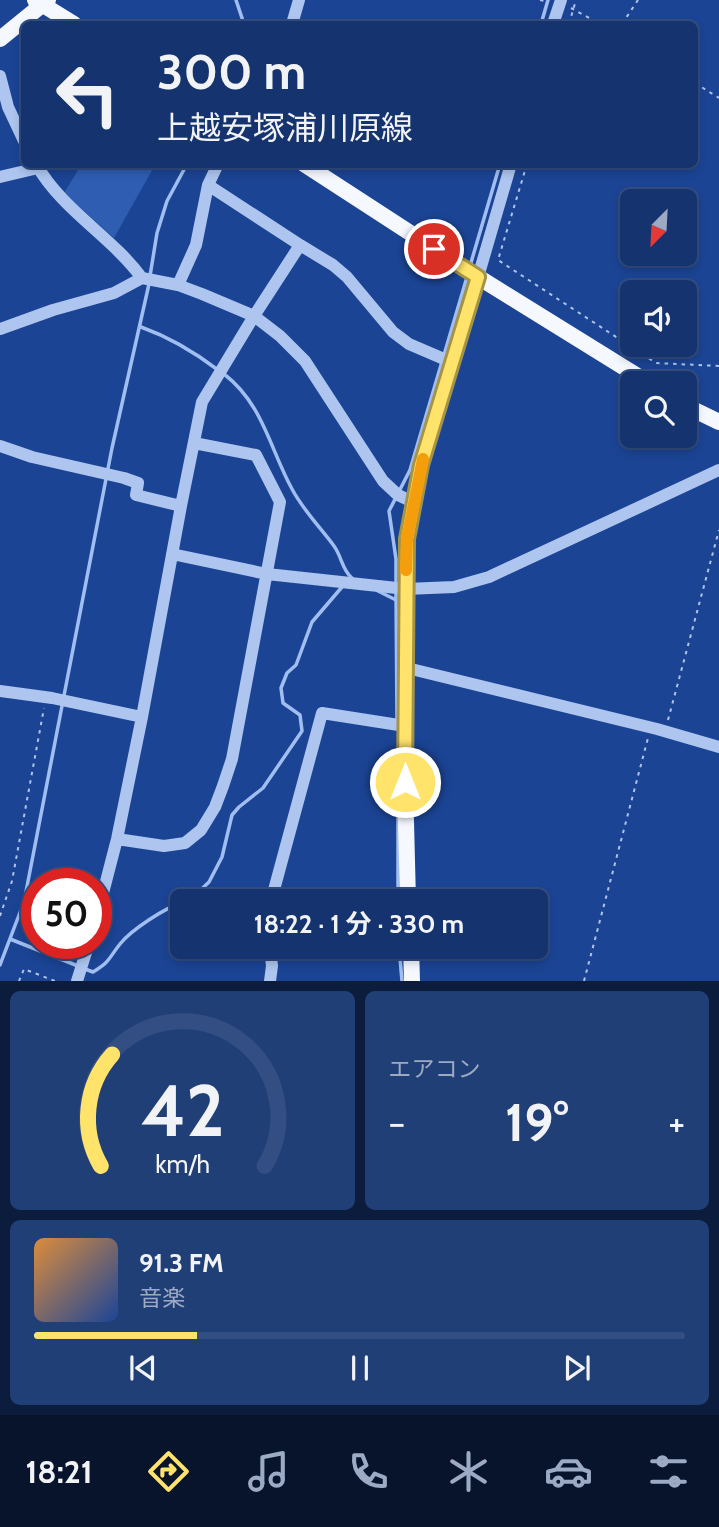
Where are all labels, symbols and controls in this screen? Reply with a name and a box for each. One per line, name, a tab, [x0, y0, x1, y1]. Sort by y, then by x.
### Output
text: 300 m	[157, 42, 306, 101]
icon: left	[42, 49, 133, 140]
text: 上越安塚浦川原線	[157, 108, 413, 147]
north arrow	[620, 189, 696, 266]
map controls	[620, 189, 697, 448]
pin	[404, 219, 464, 279]
icon: arrive	[415, 230, 453, 268]
button: sound	[620, 280, 697, 357]
button: search	[620, 371, 697, 448]
position arrow	[368, 745, 442, 819]
speed limit sign: 50	[21, 868, 112, 959]
text: 18:22 · 1 分 · 330 m	[254, 908, 464, 940]
text: エアコン	[389, 1055, 481, 1083]
text: 42	[140, 1067, 224, 1155]
text: 19°	[505, 1091, 568, 1154]
text: −	[389, 1099, 405, 1146]
text: +	[668, 1099, 685, 1146]
text: km/h	[155, 1149, 210, 1179]
text: 91.3 FM	[139, 1247, 224, 1279]
text: 音楽	[139, 1284, 185, 1312]
icon: previous	[124, 1349, 162, 1387]
icon: pause	[341, 1349, 379, 1387]
icon: next	[558, 1349, 596, 1387]
icon: directions	[144, 1447, 193, 1496]
icon: music	[244, 1447, 293, 1496]
icon: phone	[344, 1447, 393, 1496]
icon: climate	[444, 1447, 493, 1496]
icon: car	[544, 1447, 593, 1496]
icon: filters	[644, 1447, 693, 1496]
text: 18:21	[26, 1452, 93, 1491]

